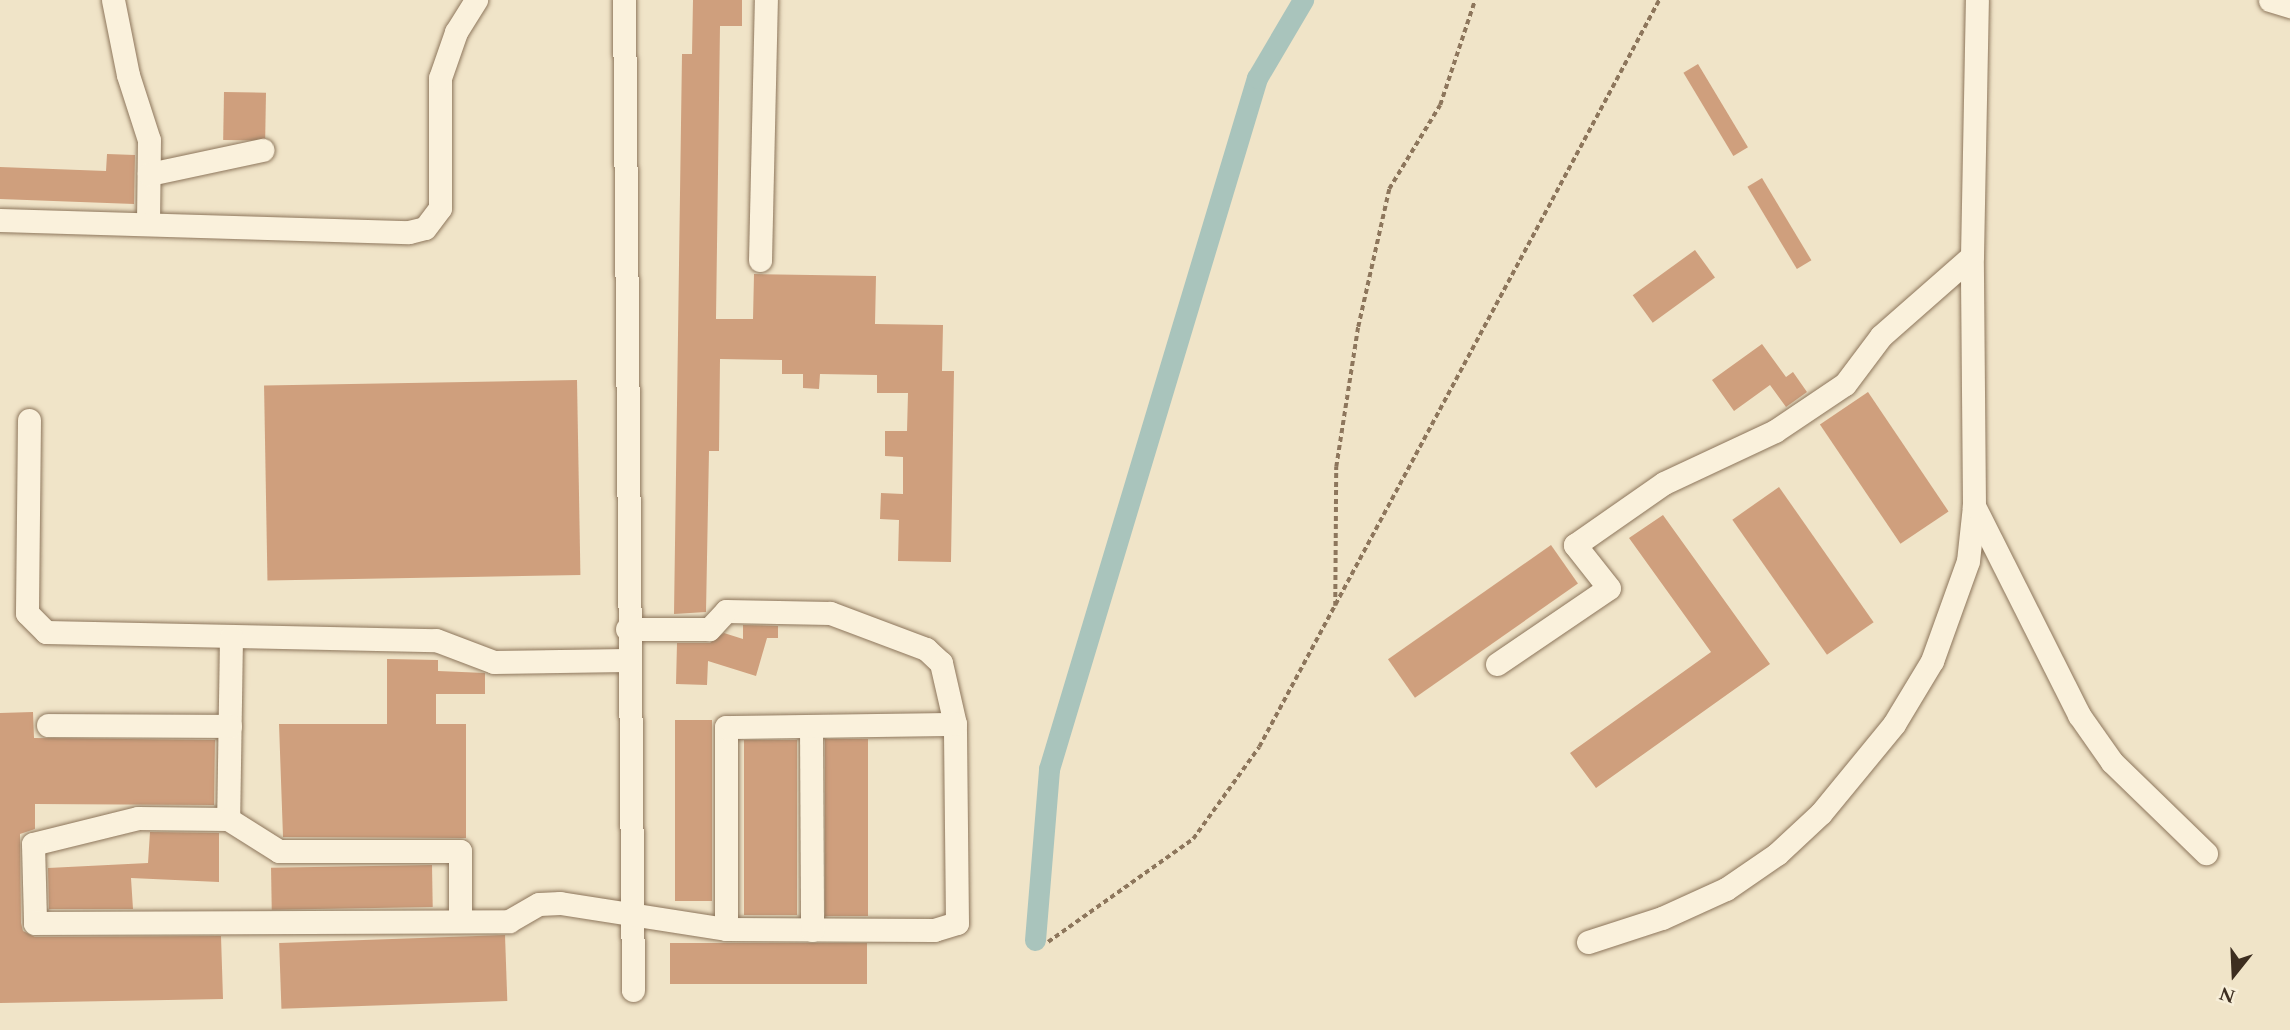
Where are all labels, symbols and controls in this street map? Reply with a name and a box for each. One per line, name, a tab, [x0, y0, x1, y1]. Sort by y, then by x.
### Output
north arrow	[2199, 939, 2269, 1009]
text: N	[2216, 978, 2239, 1011]

